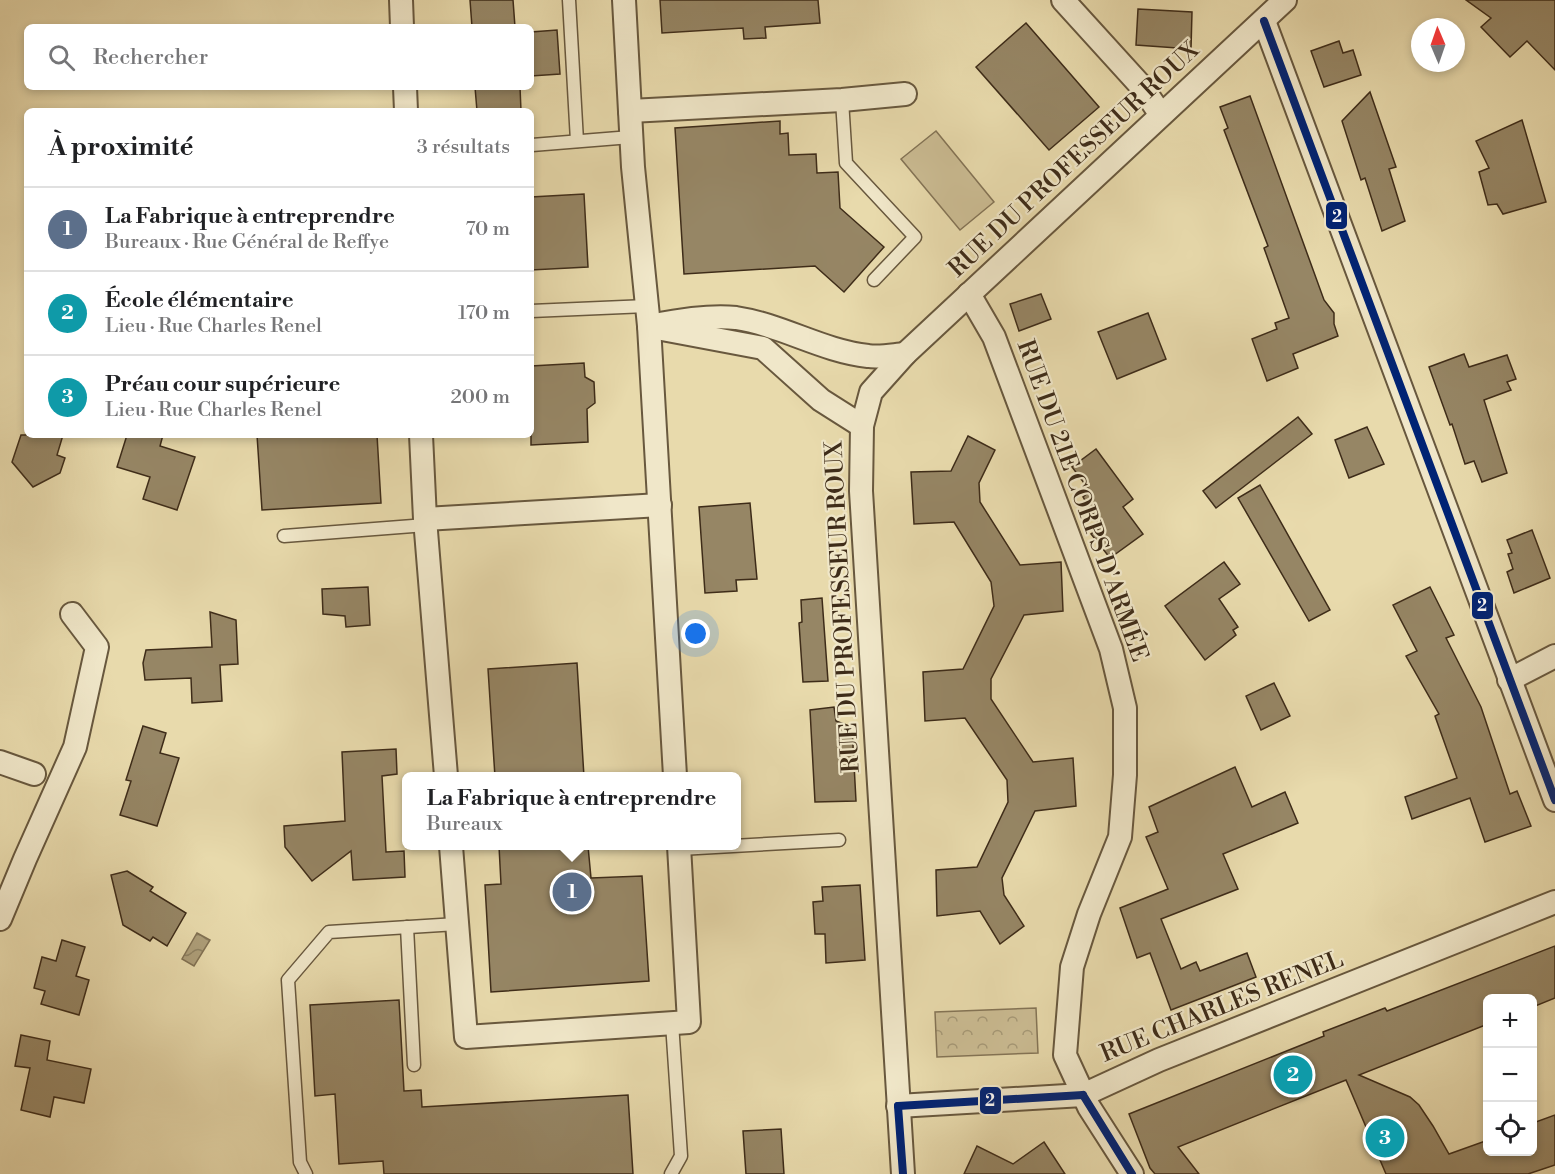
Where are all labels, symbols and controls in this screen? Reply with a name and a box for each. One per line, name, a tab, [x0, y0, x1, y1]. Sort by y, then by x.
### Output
north arrow	[1411, 18, 1465, 72]
search box	[24, 24, 534, 90]
street label: RUE DU PROFESSEUR ROUX	[942, 35, 1206, 284]
icon: search	[45, 41, 78, 74]
text: Rechercher	[93, 44, 208, 71]
text: À proximité	[48, 131, 193, 163]
text: 3 résultats	[417, 135, 510, 160]
line badge: 2	[1325, 201, 1348, 230]
text: La Fabrique à entreprendre	[105, 203, 395, 230]
text: 2	[1332, 207, 1342, 227]
text: 1	[63, 217, 72, 242]
text: 70 m	[466, 217, 510, 242]
text: Bureaux · Rue Général de Reffye	[105, 230, 389, 255]
text: École élémentaire	[105, 287, 294, 314]
text: 2	[61, 301, 74, 326]
text: 170 m	[458, 301, 510, 326]
text: Lieu · Rue Charles Renel	[105, 314, 322, 339]
street label: RUE DU 21E CORPS D'ARMÉE	[1010, 336, 1155, 666]
text: Préau cour supérieure	[105, 371, 340, 398]
text: 3	[61, 385, 74, 410]
text: 200 m	[450, 385, 510, 410]
text: Lieu · Rue Charles Renel	[105, 398, 322, 423]
street label: RUE DU PROFESSEUR ROUX	[819, 440, 867, 774]
line badge: 2	[1471, 591, 1494, 620]
text: 2	[1477, 596, 1487, 616]
your location	[681, 619, 710, 648]
popup	[402, 772, 741, 850]
text: La Fabrique à entreprendre	[427, 785, 716, 812]
text: Bureaux	[427, 812, 502, 837]
pin: 1	[552, 870, 592, 914]
street label: RUE CHARLES RENEL	[1096, 944, 1348, 1069]
map controls	[1483, 994, 1537, 1156]
button: +	[1483, 994, 1537, 1048]
button: −	[1483, 1048, 1537, 1102]
pin: 2	[1274, 1052, 1312, 1098]
line badge: 2	[979, 1086, 1002, 1115]
text: 2	[985, 1091, 995, 1111]
button: locate	[1483, 1102, 1537, 1156]
pin: 3	[1366, 1116, 1404, 1160]

